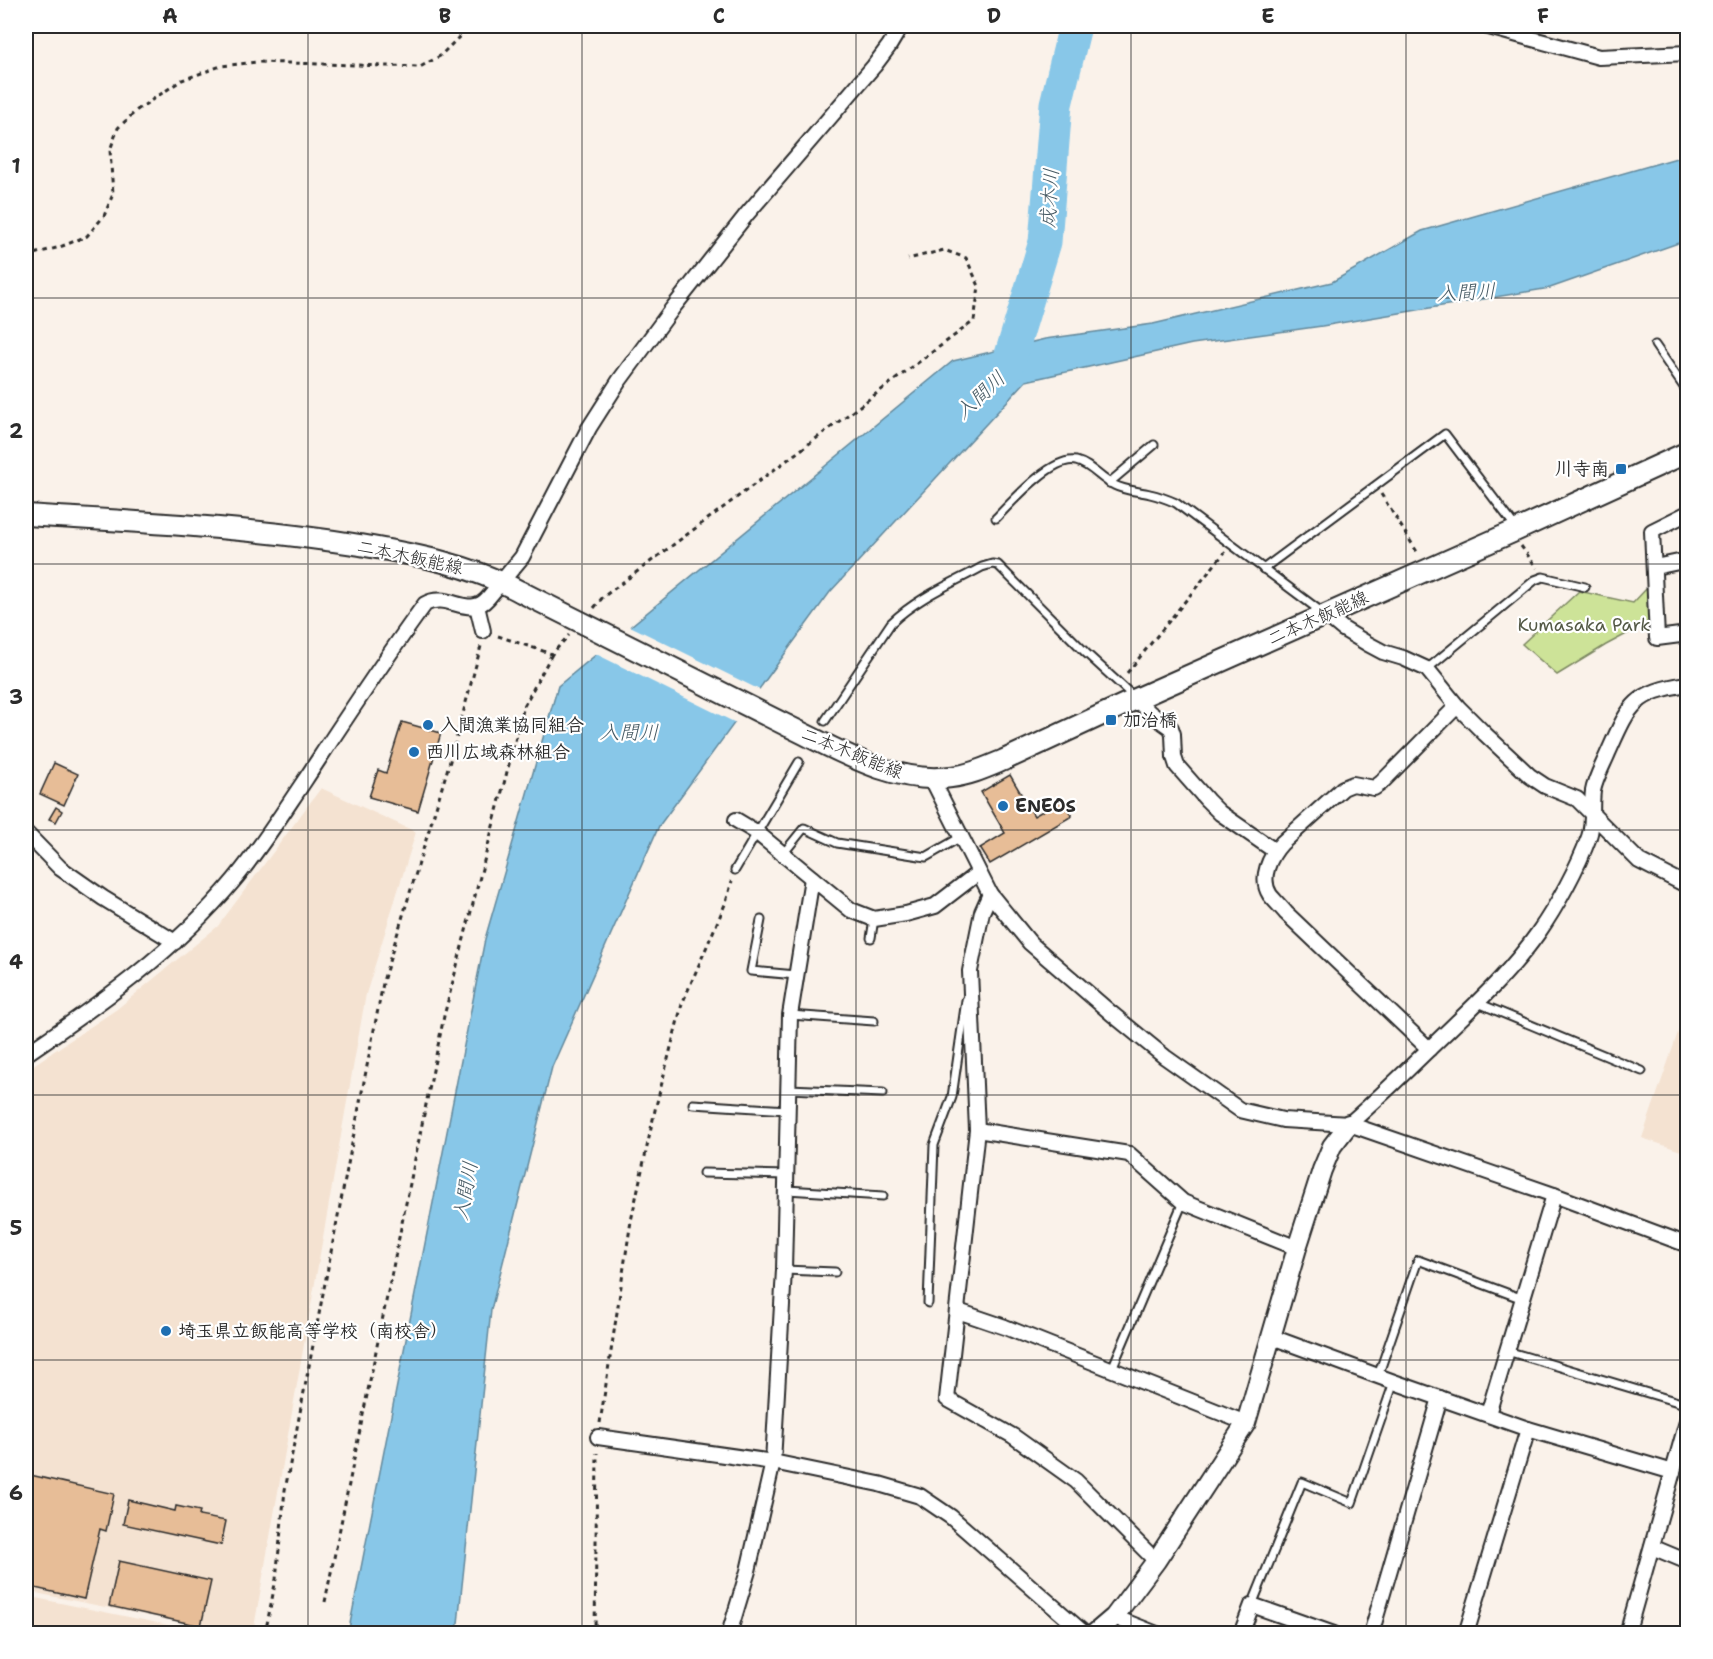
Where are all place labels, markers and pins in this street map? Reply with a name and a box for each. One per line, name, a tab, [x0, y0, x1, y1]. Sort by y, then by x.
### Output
place label: 川寺南	[1555, 457, 1609, 481]
marker: 川寺南	[1614, 462, 1628, 476]
place label: 加治橋	[1123, 708, 1177, 732]
place label: 入間漁業協同組合	[440, 713, 584, 737]
marker: 加治橋	[1104, 713, 1118, 727]
marker: 入間漁業協同組合	[421, 718, 435, 732]
place label: 西川広域森林組合	[426, 740, 570, 764]
marker: 西川広域森林組合	[407, 745, 421, 759]
place label: ENEOS	[1015, 794, 1076, 818]
marker: ENEOS	[996, 799, 1010, 813]
place label: 埼玉県立飯能高等学校（南校舎）	[178, 1319, 448, 1343]
marker: 埼玉県立飯能高等学校（南校舎）	[159, 1324, 173, 1338]

